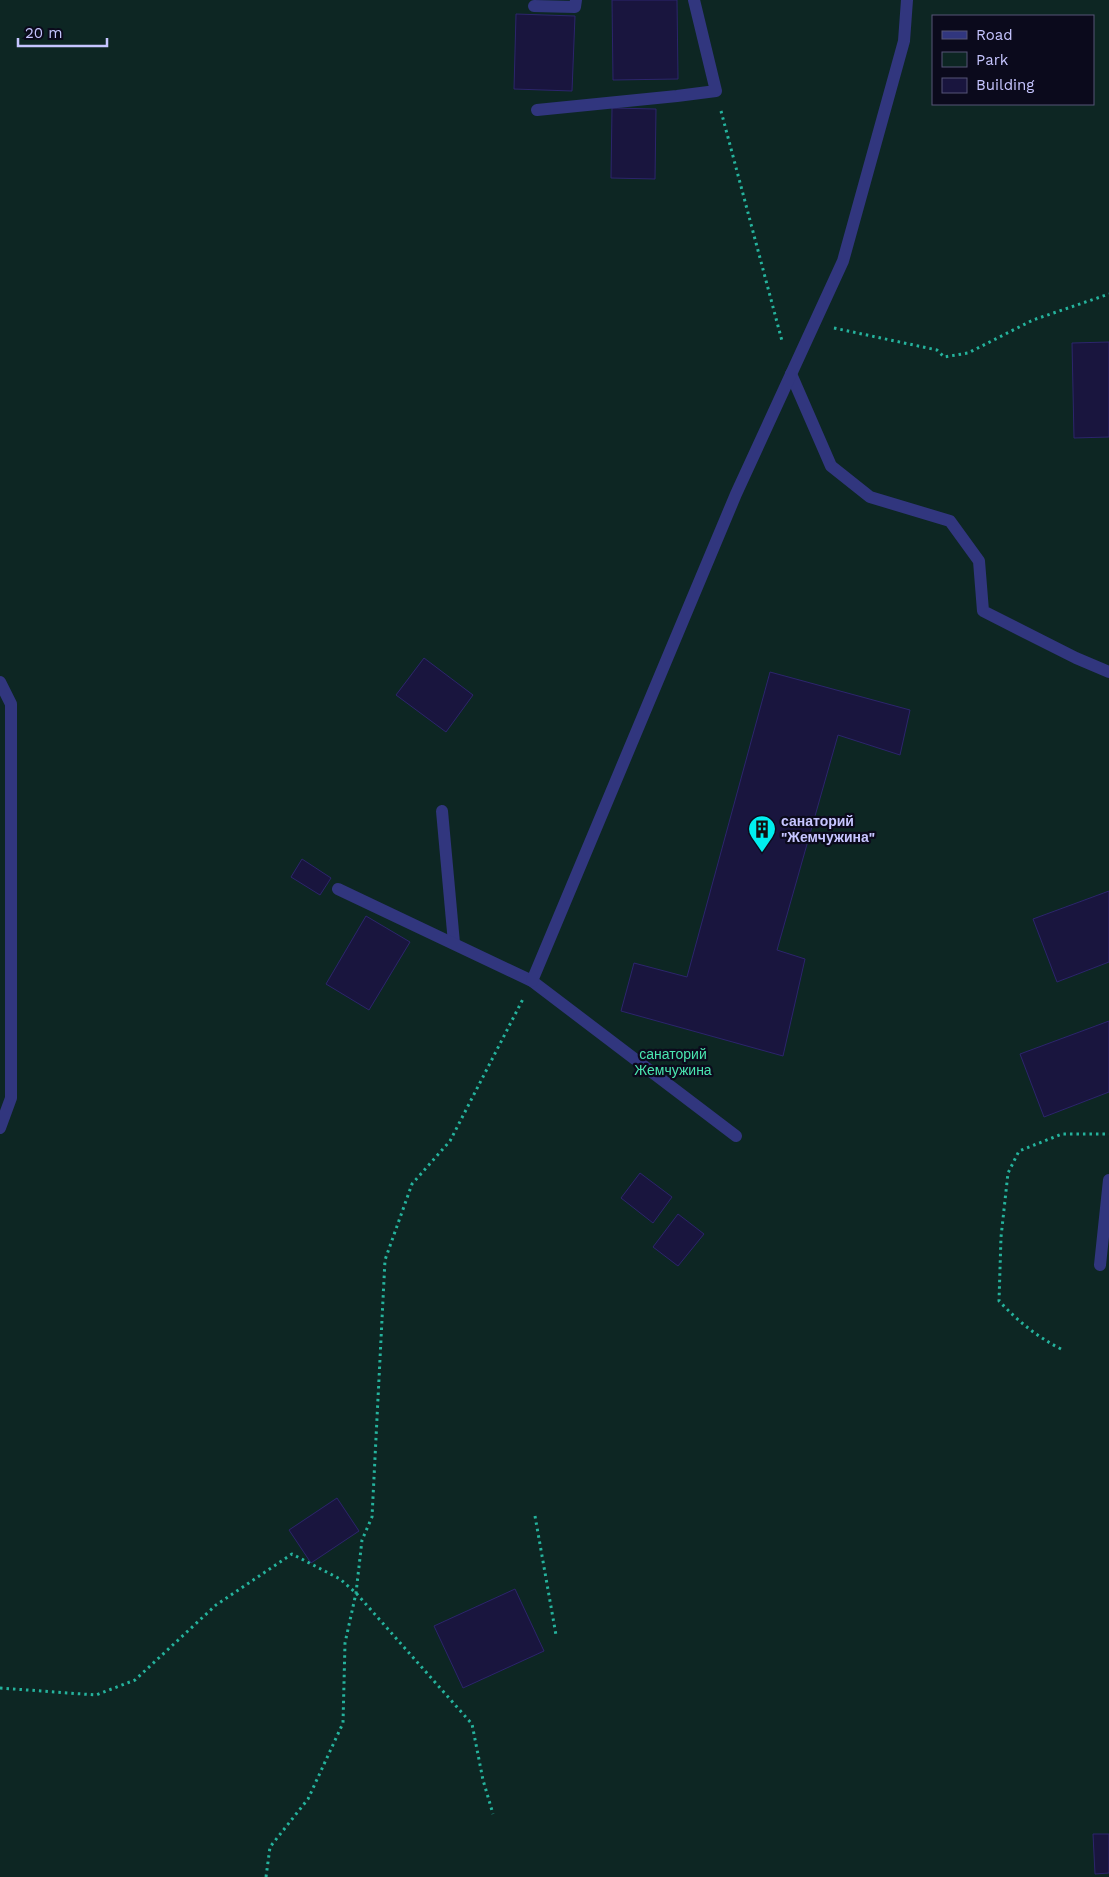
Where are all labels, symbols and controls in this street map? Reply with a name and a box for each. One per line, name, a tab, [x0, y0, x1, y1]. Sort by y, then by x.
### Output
scale bar	[18, 15, 106, 47]
legend	[932, 15, 1094, 105]
text: 20 m	[25, 24, 63, 42]
text: Road	[976, 26, 1013, 44]
text: Park	[976, 51, 1009, 69]
text: Building	[976, 76, 1034, 94]
place label: санаторий "Жемчужина"	[781, 813, 875, 845]
building icon: санаторий "Жемчужина"	[747, 814, 777, 853]
park label: санаторий Жемчужина	[634, 1046, 712, 1078]

